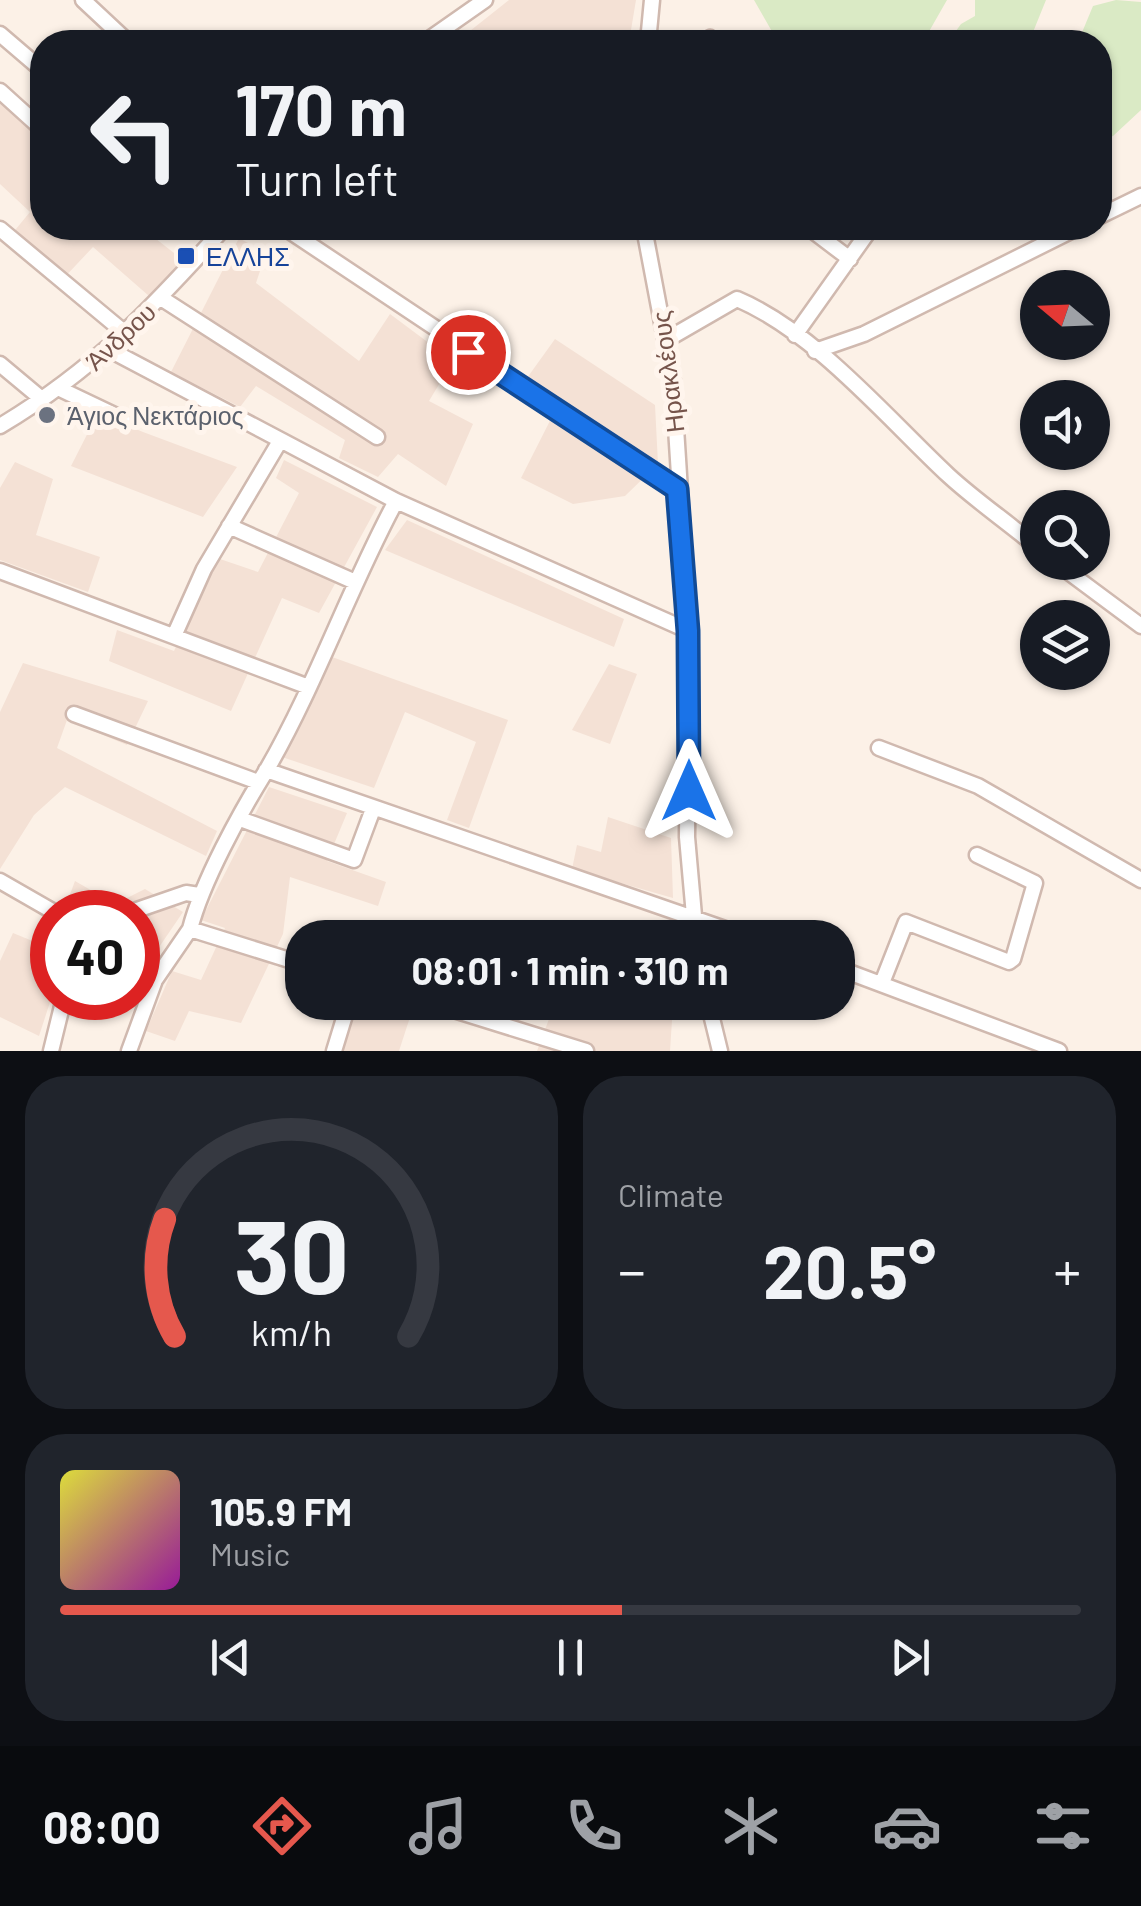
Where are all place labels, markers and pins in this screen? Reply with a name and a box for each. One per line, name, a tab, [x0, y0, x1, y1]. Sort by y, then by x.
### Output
place label: ΕΛΛΗΣ	[206, 241, 290, 271]
marker: ΕΛΛΗΣ	[175, 245, 197, 267]
pin	[426, 310, 511, 395]
place label: Άγιος Νεκτάριος	[67, 400, 244, 430]
marker: Άγιος Νεκτάριος	[36, 404, 58, 426]

